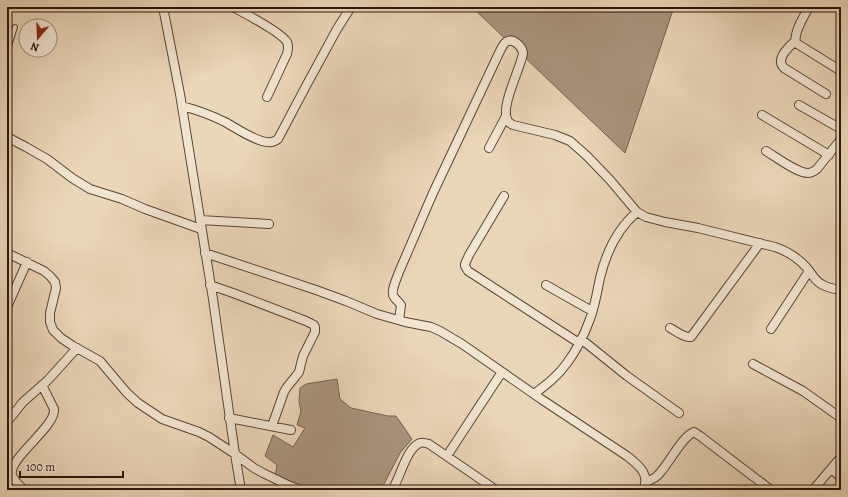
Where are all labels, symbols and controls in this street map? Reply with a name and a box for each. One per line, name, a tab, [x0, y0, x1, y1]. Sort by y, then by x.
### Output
north arrow	[18, 18, 58, 58]
text: N	[29, 39, 41, 55]
scale bar	[20, 453, 123, 479]
text: 100 m	[26, 459, 55, 475]

